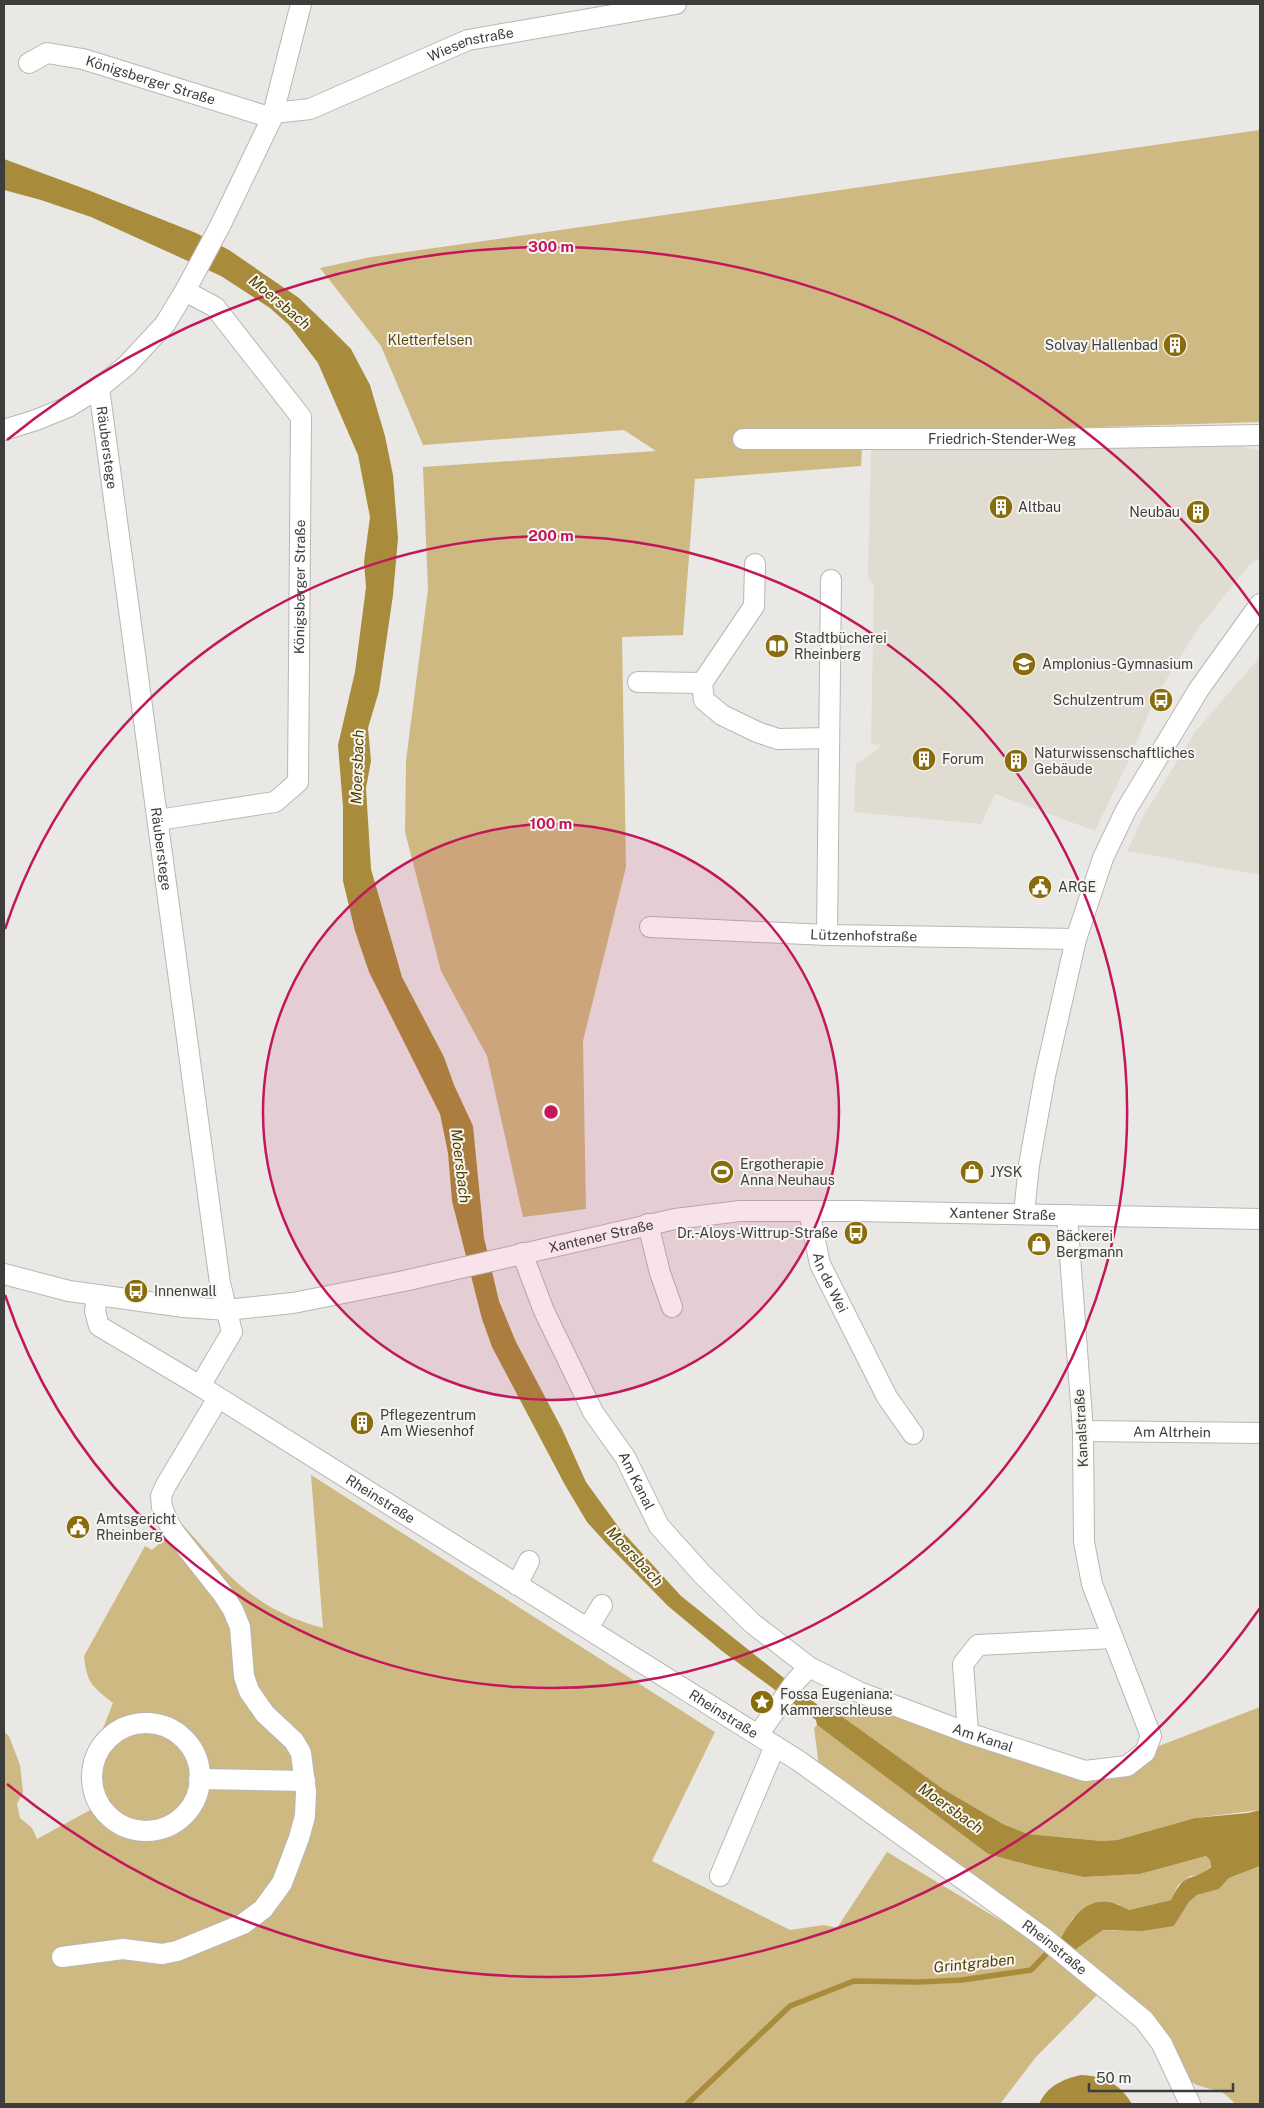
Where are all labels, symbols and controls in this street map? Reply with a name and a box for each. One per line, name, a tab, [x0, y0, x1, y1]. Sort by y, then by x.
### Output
street label: Wiesenstraße	[425, 24, 515, 65]
street label: Königsberger Straße	[84, 52, 217, 108]
text: 300 m	[528, 238, 574, 255]
water label: Moersbach	[246, 271, 314, 333]
park label: Kletterfelsen	[387, 332, 473, 348]
building icon: Solvay Hallenbad	[1162, 332, 1188, 358]
place label: Solvay Hallenbad	[1045, 337, 1158, 353]
street label: Räuberstege	[94, 405, 121, 490]
street label: Friedrich-Stender-Weg	[928, 431, 1077, 447]
building icon: Altbau	[988, 494, 1014, 520]
place label: Altbau	[1018, 499, 1061, 515]
building icon: Neubau	[1185, 499, 1211, 525]
place label: Neubau	[1129, 504, 1180, 520]
street label: Königsberger Straße	[291, 519, 308, 654]
text: 200 m	[528, 527, 574, 544]
place label: Stadtbücherei Rheinberg	[794, 630, 887, 662]
library icon: Stadtbücherei Rheinberg	[764, 633, 790, 659]
school or university icon: Amplonius-Gymnasium	[1011, 651, 1037, 677]
place label: Amplonius-Gymnasium	[1042, 656, 1193, 672]
bus stop icon: Schulzentrum	[1148, 687, 1174, 713]
place label: Schulzentrum	[1053, 692, 1144, 708]
water label: Moersbach	[347, 729, 367, 805]
place label: Naturwissenschaftliches Gebäude	[1034, 745, 1195, 777]
building icon: Forum	[911, 746, 937, 772]
building icon: Naturwissenschaftliches Gebäude	[1003, 748, 1029, 774]
place label: Forum	[942, 751, 984, 767]
street label: Räuberstege	[148, 806, 175, 891]
text: 100 m	[530, 815, 572, 832]
public building icon: ARGE	[1027, 874, 1053, 900]
place label: ARGE	[1058, 879, 1096, 895]
street label: Lützenhofstraße	[810, 926, 918, 944]
centre of rings	[542, 1103, 560, 1121]
water label: Moersbach	[448, 1128, 474, 1204]
place label: Ergotherapie Anna Neuhaus	[740, 1156, 835, 1188]
sports icon: Ergotherapie Anna Neuhaus	[709, 1159, 735, 1185]
shop icon: JYSK	[959, 1159, 985, 1185]
place label: JYSK	[990, 1164, 1023, 1180]
street label: Xantener Straße	[949, 1205, 1056, 1223]
street label: Xantener Straße	[547, 1216, 655, 1256]
bus stop icon: Dr.-Aloys-Wittrup-Straße	[843, 1220, 869, 1246]
place label: Dr.-Aloys-Wittrup-Straße	[677, 1225, 838, 1241]
place label: Bäckerei Bergmann	[1056, 1228, 1123, 1260]
shop icon: Bäckerei Bergmann	[1026, 1231, 1052, 1257]
street label: An de Wei	[810, 1251, 851, 1315]
bus stop icon: Innenwall	[123, 1278, 149, 1304]
place label: Innenwall	[154, 1283, 217, 1299]
street label: Kanalstraße	[1071, 1388, 1091, 1468]
place label: Pflegezentrum Am Wiesenhof	[380, 1407, 476, 1439]
building icon: Pflegezentrum Am Wiesenhof	[349, 1410, 375, 1436]
street label: Am Altrhein	[1133, 1424, 1211, 1440]
street label: Am Kanal	[616, 1449, 658, 1512]
street label: Rheinstraße	[343, 1471, 418, 1527]
place label: Amtsgericht Rheinberg	[96, 1511, 176, 1543]
public building icon: Amtsgericht Rheinberg	[65, 1514, 91, 1540]
water label: Moersbach	[603, 1523, 667, 1589]
street label: Rheinstraße	[686, 1686, 761, 1742]
place label: Fossa Eugeniana: Kammerschleuse	[780, 1686, 893, 1718]
place icon: Fossa Eugeniana: Kammerschleuse	[749, 1689, 775, 1715]
street label: Am Kanal	[951, 1720, 1015, 1755]
water label: Moersbach	[916, 1780, 986, 1836]
street label: Rheinstraße	[1019, 1916, 1090, 1978]
water label: Grintgraben	[933, 1950, 1015, 1976]
scale bar	[1089, 2060, 1233, 2092]
text: 50 m	[1096, 2069, 1131, 2086]

